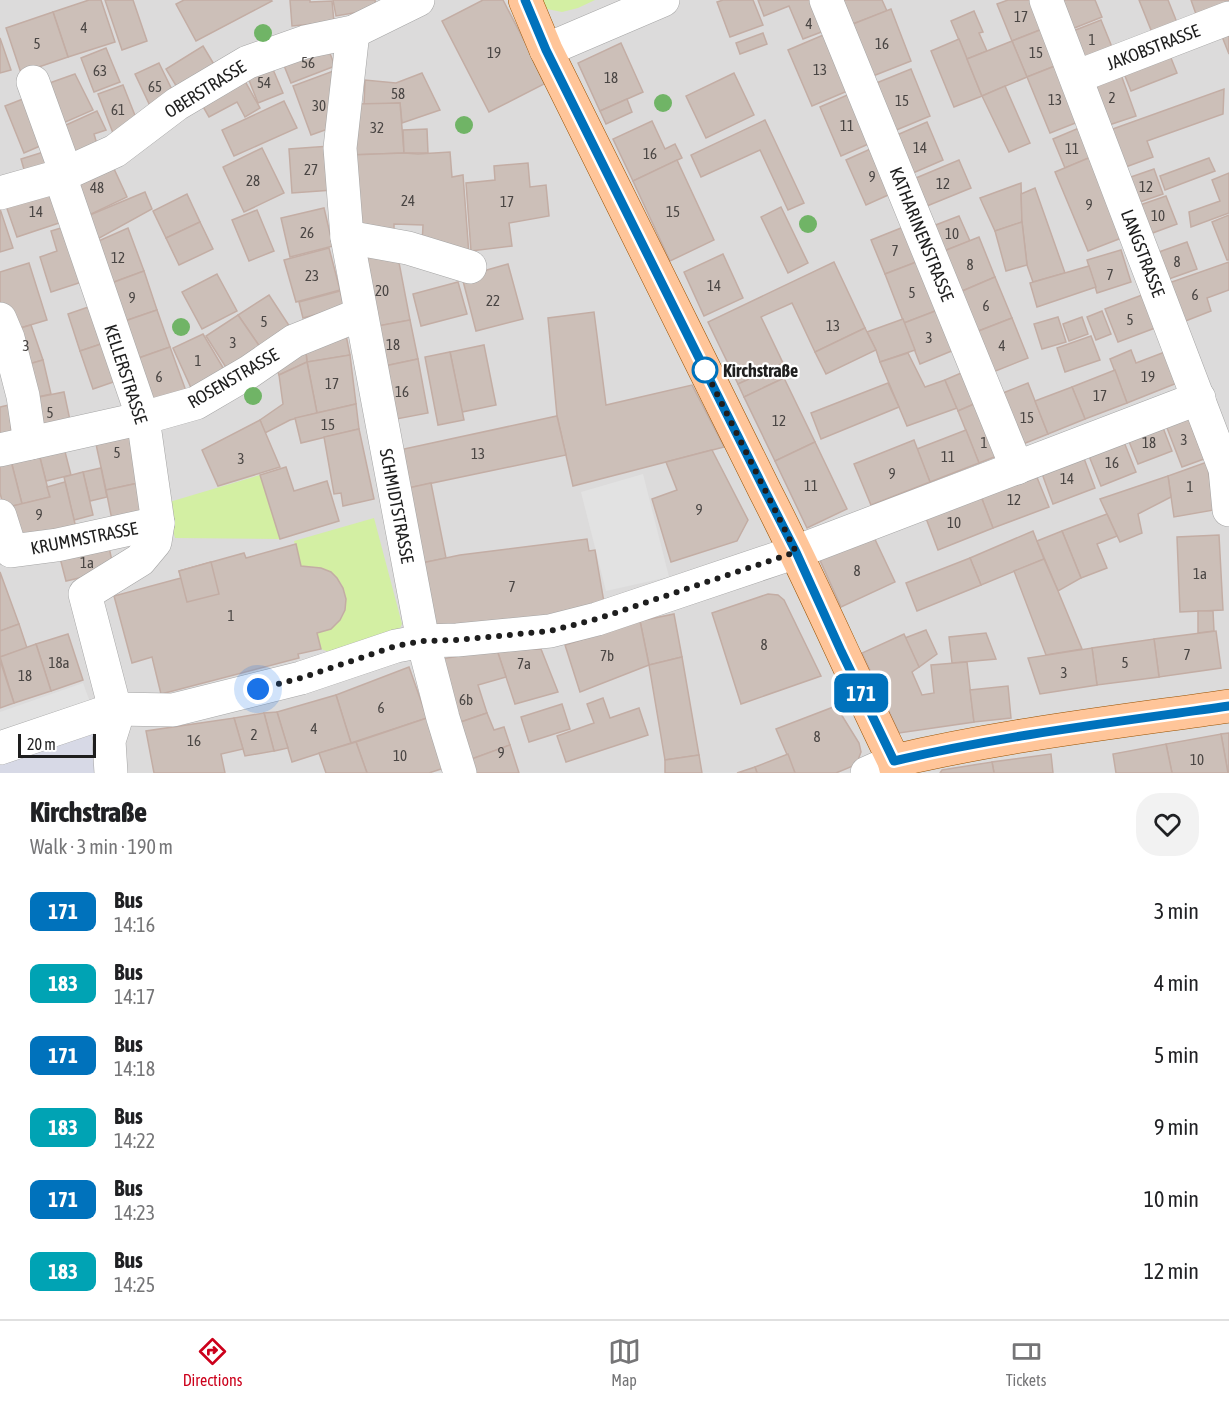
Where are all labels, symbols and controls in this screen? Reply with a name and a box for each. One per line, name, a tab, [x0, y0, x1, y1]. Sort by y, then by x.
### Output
house number: 17	[1014, 8, 1028, 25]
house number: 4	[805, 15, 813, 32]
house number: 4	[80, 19, 88, 36]
street label: JAKOBSTRASSE	[1103, 20, 1203, 74]
house number: 1	[1088, 31, 1096, 48]
house number: 5	[33, 35, 41, 52]
house number: 16	[875, 35, 889, 52]
house number: 19	[487, 44, 501, 61]
house number: 15	[1029, 44, 1043, 61]
house number: 56	[301, 54, 315, 71]
street label: OBERSTRASSE	[161, 56, 250, 122]
house number: 13	[813, 61, 827, 78]
house number: 63	[93, 62, 107, 79]
house number: 18	[604, 69, 618, 86]
house number: 54	[257, 74, 271, 91]
house number: 65	[148, 78, 162, 95]
house number: 58	[391, 85, 405, 102]
house number: 2	[1108, 89, 1116, 106]
house number: 13	[1048, 91, 1062, 108]
house number: 15	[895, 92, 909, 109]
house number: 30	[312, 97, 326, 114]
house number: 61	[111, 101, 125, 118]
house number: 11	[840, 117, 854, 134]
house number: 32	[370, 119, 384, 136]
house number: 14	[913, 139, 927, 156]
house number: 11	[1065, 140, 1079, 157]
house number: 16	[643, 145, 657, 162]
house number: 27	[304, 161, 318, 178]
street label: KATHARINENSTRASSE	[886, 164, 959, 304]
house number: 9	[868, 168, 876, 185]
house number: 28	[246, 172, 260, 189]
house number: 12	[936, 175, 950, 192]
house number: 12	[1139, 178, 1153, 195]
house number: 48	[90, 179, 104, 196]
house number: 24	[401, 192, 415, 209]
house number: 17	[500, 193, 514, 210]
house number: 9	[1085, 196, 1093, 213]
house number: 14	[29, 203, 43, 220]
house number: 15	[666, 203, 680, 220]
street label: LANGSTRASSE	[1117, 206, 1169, 300]
house number: 10	[1151, 207, 1165, 224]
house number: 26	[300, 224, 314, 241]
house number: 10	[945, 225, 959, 242]
house number: 7	[891, 242, 899, 259]
house number: 12	[111, 249, 125, 266]
house number: 8	[1173, 253, 1181, 270]
house number: 8	[966, 256, 974, 273]
house number: 7	[1106, 266, 1114, 283]
house number: 23	[305, 267, 319, 284]
house number: 14	[707, 277, 721, 294]
house number: 20	[375, 282, 389, 299]
house number: 5	[908, 284, 916, 301]
house number: 6	[1191, 286, 1199, 303]
house number: 9	[128, 289, 136, 306]
house number: 22	[486, 292, 500, 309]
house number: 6	[982, 297, 990, 314]
house number: 5	[1126, 311, 1134, 328]
house number: 5	[260, 313, 268, 330]
house number: 13	[826, 317, 840, 334]
street label: KELLERSTRASSE	[100, 322, 152, 427]
house number: 3	[925, 329, 933, 346]
house number: 3	[229, 334, 237, 351]
house number: 18	[386, 336, 400, 353]
house number: 3	[22, 337, 30, 354]
house number: 4	[998, 337, 1006, 354]
street label: ROSENSTRASSE	[184, 343, 282, 412]
house number: 1	[194, 352, 202, 369]
marker: Kirchstraße	[692, 357, 718, 383]
place label: Kirchstraße	[723, 360, 798, 381]
house number: 6	[155, 368, 163, 385]
house number: 19	[1141, 368, 1155, 385]
house number: 17	[325, 375, 339, 392]
house number: 16	[395, 383, 409, 400]
house number: 17	[1093, 387, 1107, 404]
house number: 5	[46, 404, 54, 421]
house number: 15	[1020, 409, 1034, 426]
house number: 12	[772, 412, 786, 429]
house number: 15	[321, 416, 335, 433]
house number: 3	[1180, 431, 1188, 448]
house number: 1	[980, 434, 988, 451]
house number: 18	[1142, 434, 1156, 451]
house number: 5	[113, 444, 121, 461]
house number: 13	[471, 445, 485, 462]
street label: SCHMIDTSTRASSE	[376, 447, 418, 565]
house number: 11	[941, 448, 955, 465]
house number: 3	[237, 450, 245, 467]
house number: 16	[1105, 454, 1119, 471]
house number: 9	[888, 465, 896, 482]
house number: 14	[1060, 470, 1074, 487]
house number: 11	[804, 477, 818, 494]
house number: 1	[1186, 478, 1194, 495]
house number: 12	[1007, 491, 1021, 508]
house number: 9	[695, 501, 703, 518]
house number: 9	[35, 506, 43, 523]
house number: 10	[947, 514, 961, 531]
street label: KRUMMSTRASSE	[29, 517, 140, 559]
house number: 1a	[80, 554, 94, 571]
house number: 8	[853, 562, 861, 579]
house number: 1a	[1193, 565, 1207, 582]
house number: 7	[508, 578, 516, 595]
house number: 1	[227, 607, 235, 624]
house number: 8	[760, 636, 768, 653]
house number: 7	[1183, 646, 1191, 663]
house number: 7b	[600, 647, 614, 664]
house number: 18a	[48, 654, 70, 671]
house number: 5	[1121, 654, 1129, 671]
house number: 7a	[517, 655, 531, 672]
house number: 3	[1060, 664, 1068, 681]
house number: 18	[18, 667, 32, 684]
your location	[243, 674, 273, 704]
line badge: 171	[826, 674, 896, 712]
text: 171	[846, 681, 876, 705]
house number: 6b	[459, 691, 473, 708]
house number: 6	[377, 699, 385, 716]
house number: 4	[310, 720, 318, 737]
house number: 2	[250, 726, 258, 743]
house number: 8	[813, 728, 821, 745]
scale bar	[18, 731, 96, 758]
house number: 16	[187, 732, 201, 749]
text: 20 m	[27, 735, 56, 753]
house number: 9	[497, 744, 505, 761]
house number: 10	[393, 747, 407, 764]
house number: 10	[1190, 751, 1204, 768]
button: heart	[1136, 793, 1199, 856]
text: Kirchstraße	[30, 796, 147, 828]
text: Walk · 3 min · 190 m	[30, 835, 173, 858]
text: Bus	[114, 887, 143, 913]
text: 3 min	[1154, 898, 1199, 924]
text: 171	[48, 899, 78, 923]
text: 14:16	[114, 913, 155, 936]
text: Bus	[114, 959, 143, 985]
text: 4 min	[1154, 970, 1199, 996]
text: 183	[48, 971, 78, 995]
text: 14:17	[114, 985, 155, 1008]
text: Bus	[114, 1031, 143, 1057]
text: 5 min	[1154, 1042, 1199, 1068]
text: 171	[48, 1043, 78, 1067]
text: 14:18	[114, 1057, 155, 1080]
text: Bus	[114, 1103, 143, 1129]
text: 9 min	[1154, 1114, 1199, 1140]
text: 183	[48, 1115, 78, 1139]
text: 14:22	[114, 1129, 155, 1152]
text: Bus	[114, 1175, 143, 1201]
text: 10 min	[1144, 1186, 1199, 1212]
text: 171	[48, 1187, 78, 1211]
text: 14:23	[114, 1201, 155, 1224]
text: Bus	[114, 1247, 143, 1273]
text: 12 min	[1144, 1258, 1199, 1284]
text: 183	[48, 1259, 78, 1283]
text: 14:25	[114, 1273, 155, 1296]
tab: Directions	[183, 1335, 242, 1389]
tab: Map	[608, 1335, 641, 1389]
tab: Tickets	[1006, 1335, 1046, 1389]

